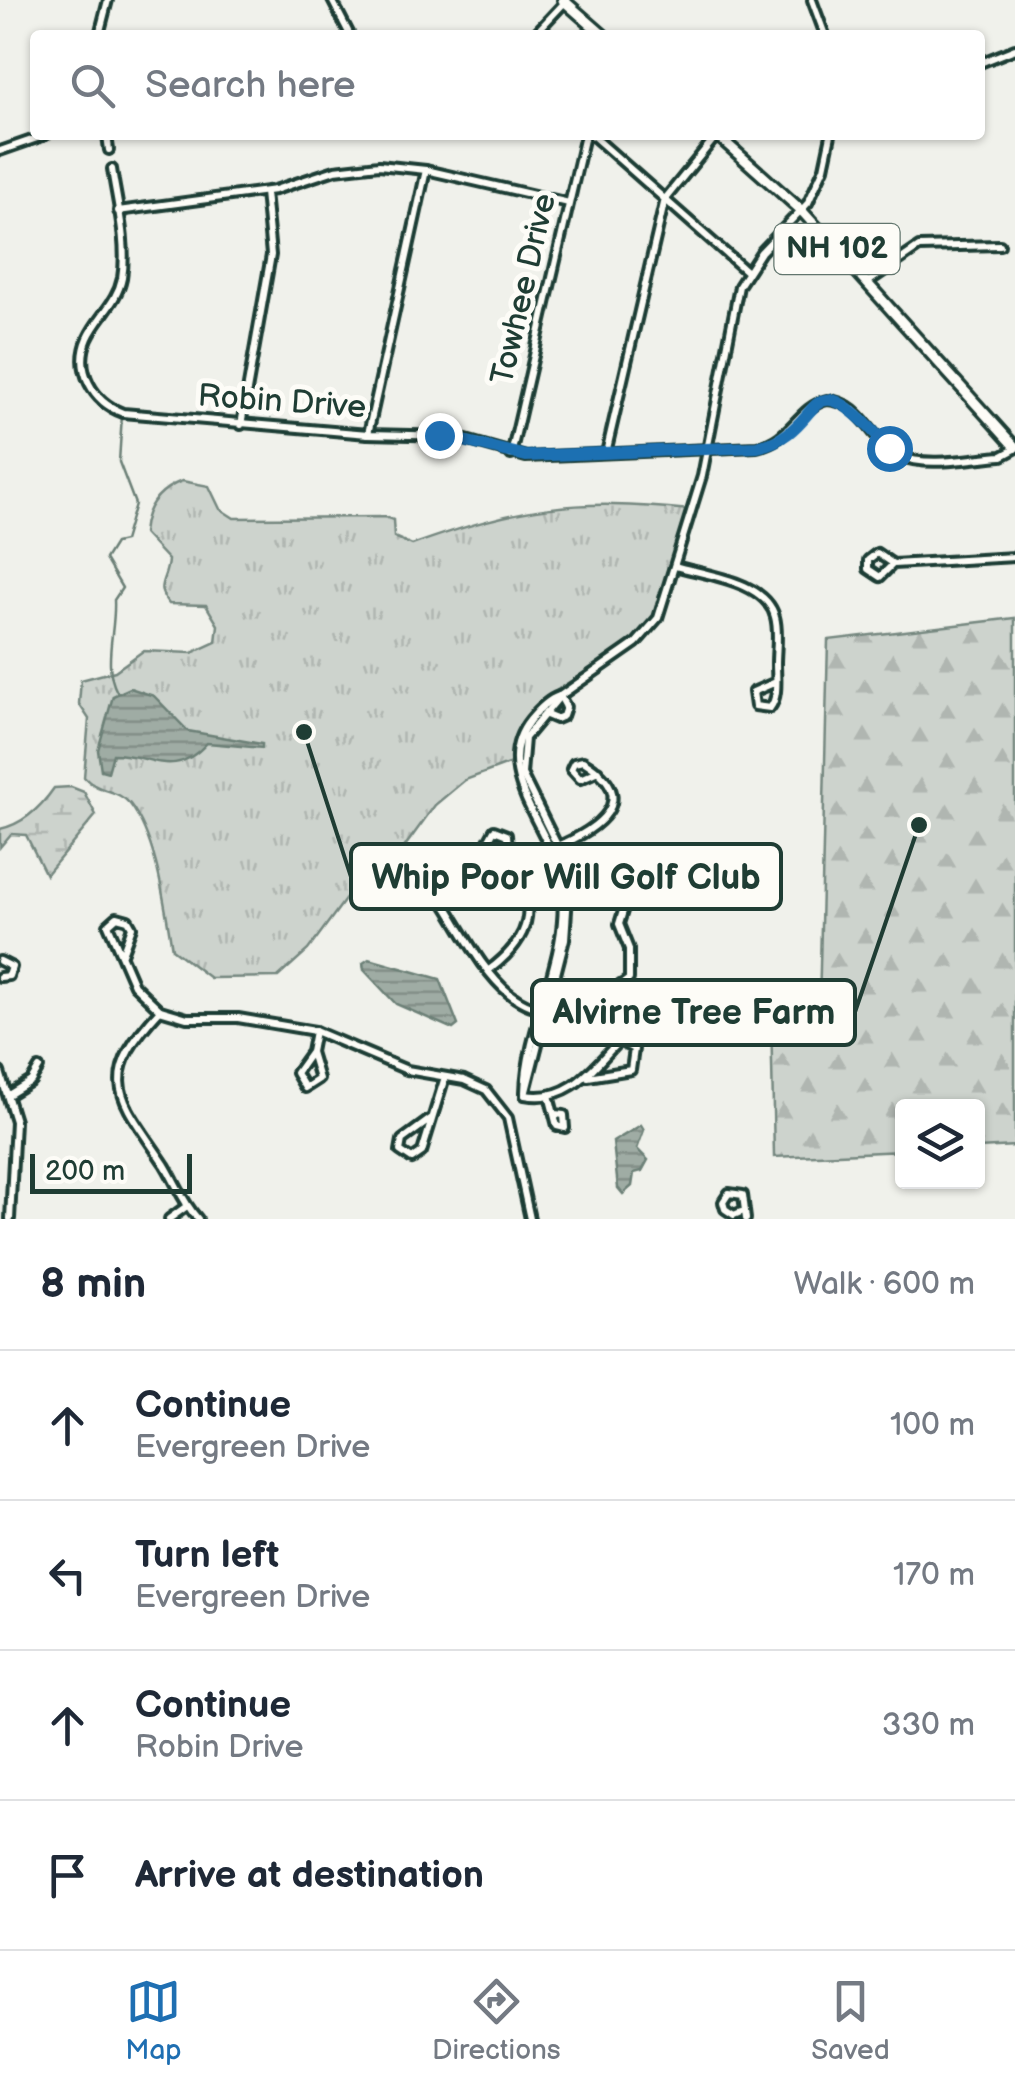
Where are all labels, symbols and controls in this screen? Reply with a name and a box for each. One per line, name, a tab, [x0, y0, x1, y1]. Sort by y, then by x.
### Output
search box	[30, 30, 985, 140]
icon: search	[65, 58, 120, 113]
text: Search here	[145, 63, 356, 108]
street label: Towhee Drive	[483, 190, 565, 388]
road number: NH 102	[774, 224, 900, 274]
street label: Robin Drive	[197, 377, 367, 427]
route end	[417, 413, 463, 459]
route start	[867, 426, 913, 472]
callout: Whip Poor Will Golf Club	[351, 844, 781, 909]
text: Whip Poor Will Golf Club	[371, 857, 761, 900]
callout: Alvirne Tree Farm	[532, 980, 855, 1045]
text: Alvirne Tree Farm	[552, 992, 835, 1035]
map controls	[895, 1099, 985, 1189]
button: layers	[895, 1099, 985, 1189]
scale bar	[30, 1149, 192, 1194]
text: 200 m	[45, 1155, 125, 1188]
text: 8 min	[40, 1259, 146, 1310]
text: Walk · 600 m	[794, 1265, 975, 1304]
text: Continue	[135, 1383, 291, 1428]
icon: ahead	[40, 1398, 95, 1453]
text: 100 m	[890, 1406, 975, 1445]
text: Evergreen Drive	[135, 1428, 370, 1467]
text: Turn left	[135, 1533, 279, 1578]
icon: left	[40, 1548, 95, 1603]
text: 170 m	[893, 1556, 975, 1595]
text: Evergreen Drive	[135, 1578, 370, 1617]
text: Continue	[135, 1683, 291, 1728]
icon: ahead	[40, 1698, 95, 1753]
text: 330 m	[882, 1706, 975, 1745]
text: Robin Drive	[135, 1728, 303, 1767]
icon: arrive	[40, 1848, 95, 1903]
text: Arrive at destination	[135, 1853, 484, 1898]
tab: Map	[125, 1974, 182, 2067]
tab: Directions	[432, 1974, 561, 2067]
tab: Saved	[811, 1974, 890, 2067]

